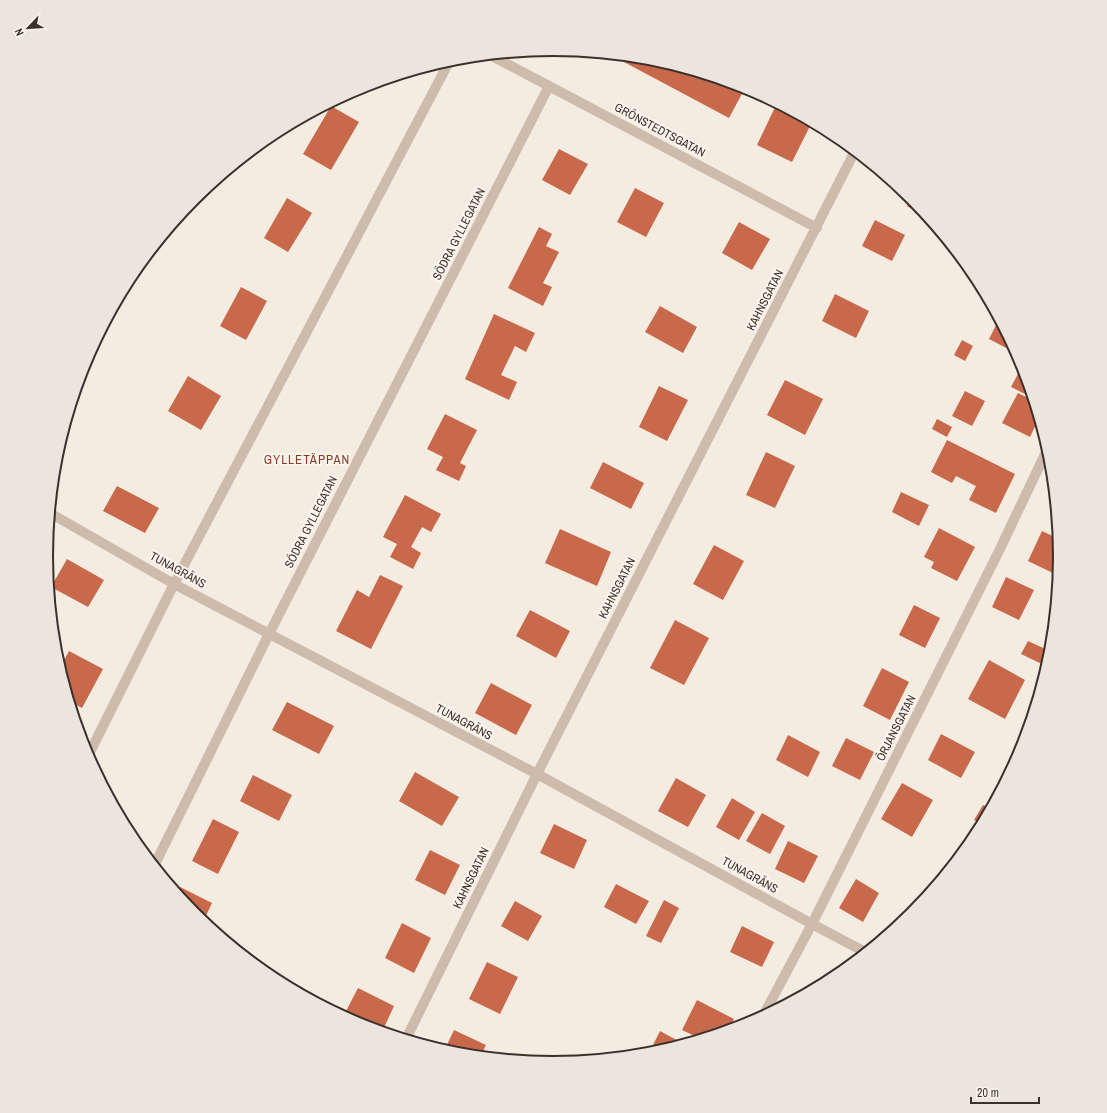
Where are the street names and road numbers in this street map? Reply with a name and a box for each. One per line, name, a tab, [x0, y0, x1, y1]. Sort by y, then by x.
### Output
street label: GRÖNSTEDTSGATAN	[612, 98, 709, 161]
street label: SÖDRA GYLLEGATAN	[428, 185, 489, 283]
street label: KAHNSGATAN	[743, 267, 787, 333]
street label: SÖDRA GYLLEGATAN	[280, 473, 341, 571]
street label: TUNAGRÄNS	[147, 548, 209, 592]
street label: KAHNSGATAN	[595, 555, 639, 621]
street label: ÖRJANSGATAN	[872, 692, 920, 764]
street label: TUNAGRÄNS	[433, 700, 495, 744]
street label: KAHNSGATAN	[449, 845, 493, 911]
street label: TUNAGRÄNS	[719, 853, 781, 897]

